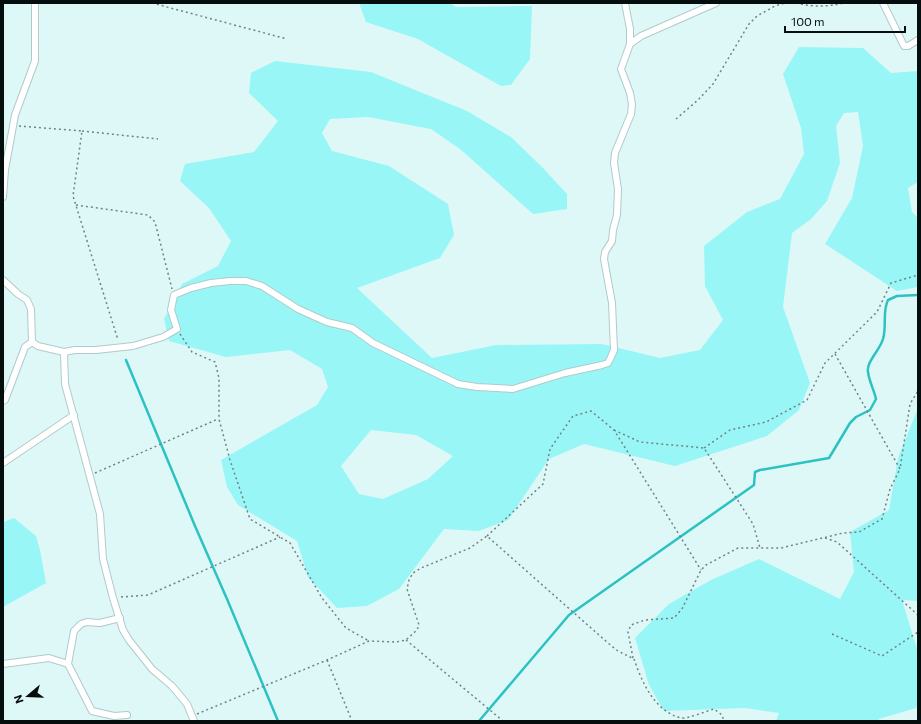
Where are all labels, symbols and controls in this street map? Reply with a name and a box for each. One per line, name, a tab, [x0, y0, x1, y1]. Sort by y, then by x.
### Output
scale bar	[785, 8, 905, 34]
text: 100 m	[791, 14, 825, 28]
north arrow	[8, 676, 48, 716]
text: N	[11, 693, 26, 705]

